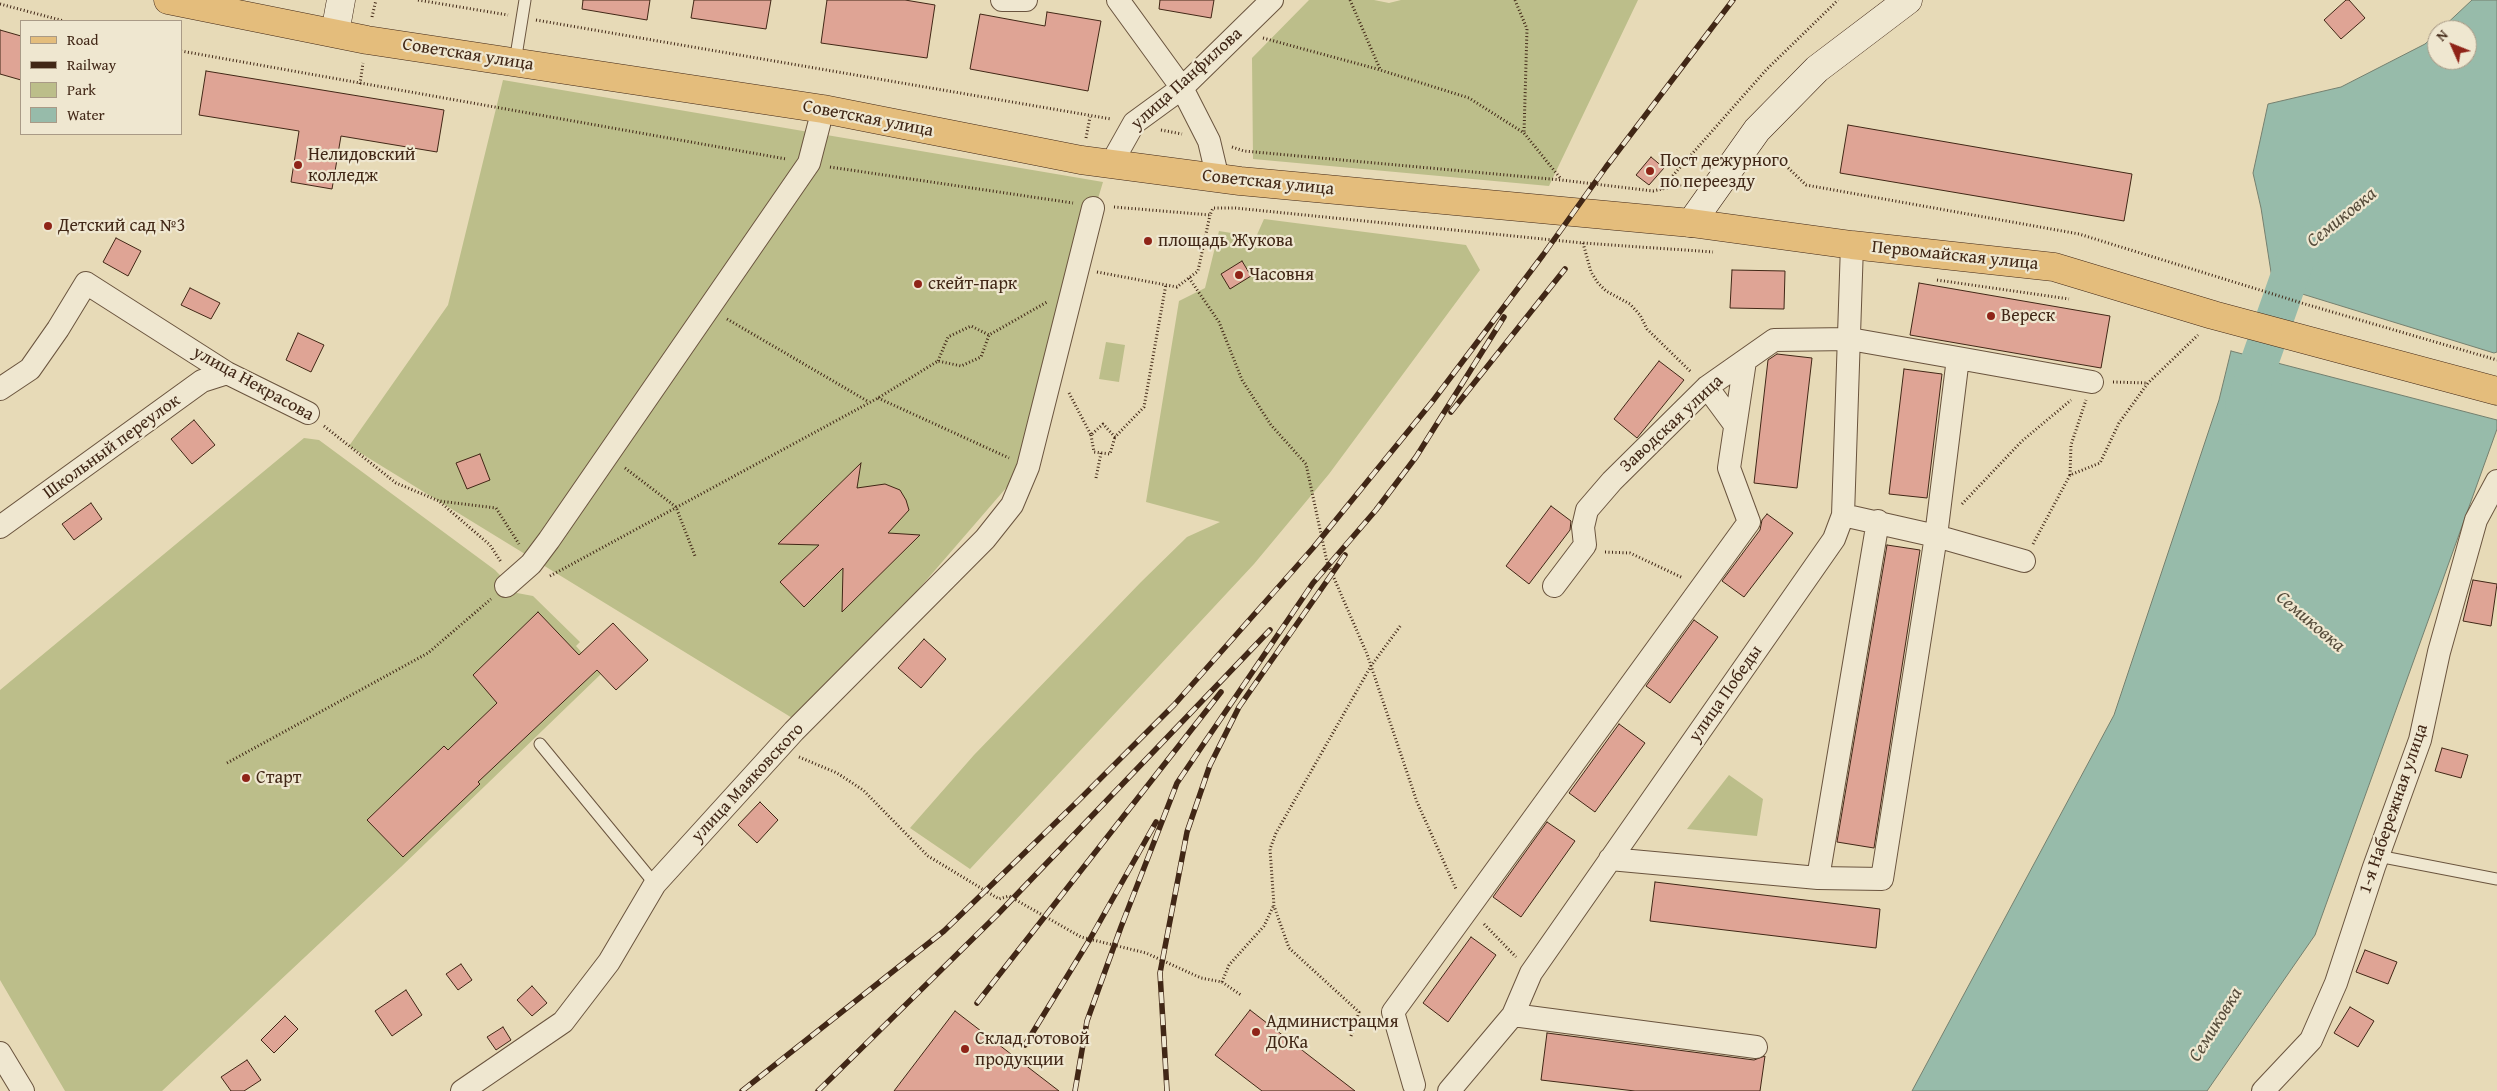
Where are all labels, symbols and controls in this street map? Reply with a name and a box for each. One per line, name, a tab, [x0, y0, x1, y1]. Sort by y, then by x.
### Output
legend	[20, 20, 182, 135]
north arrow	[2427, 20, 2477, 70]
street label: улица Панфилова	[1127, 23, 1247, 135]
text: N	[2431, 25, 2452, 46]
text: Road	[67, 29, 98, 50]
street label: Советская улица	[401, 34, 535, 76]
text: Railway	[67, 54, 116, 75]
text: Park	[67, 79, 96, 100]
street label: Советская улица	[801, 96, 935, 142]
text: Water	[67, 104, 105, 125]
place label: Нелидовский колледж	[308, 144, 416, 186]
place label: Пост дежурного по переезду	[1660, 150, 1788, 192]
marker: Нелидовский колледж	[292, 159, 304, 171]
street label: Советская улица	[1201, 165, 1335, 201]
marker: Пост дежурного по переезду	[1644, 165, 1656, 177]
water label: Семиковка	[2303, 183, 2381, 253]
place label: Детский сад №3	[58, 215, 185, 237]
marker: Детский сад №3	[42, 220, 54, 232]
place label: площадь Жукова	[1158, 230, 1293, 252]
marker: площадь Жукова	[1142, 235, 1154, 247]
street label: Первомайская улица	[1871, 237, 2039, 275]
place label: Часовня	[1249, 264, 1314, 286]
marker: Часовня	[1233, 269, 1245, 281]
place label: скейт-парк	[928, 273, 1017, 295]
marker: скейт-парк	[912, 278, 924, 290]
place label: Вереск	[2001, 305, 2055, 327]
marker: Вереск	[1985, 310, 1997, 322]
street label: улица Некрасова	[189, 342, 317, 426]
street label: Заводская улица	[1616, 371, 1728, 477]
street label: Школьный переулок	[39, 390, 185, 504]
water label: Семиковка	[2271, 587, 2349, 657]
street label: улица Победы	[1685, 641, 1767, 747]
street label: улица Маяковского	[687, 719, 809, 847]
street label: 1-я Набережная улица	[2355, 721, 2433, 897]
place label: Старт	[256, 767, 301, 789]
marker: Старт	[240, 772, 252, 784]
water label: Семиковка	[2184, 984, 2248, 1066]
place label: Администрацмя ДОКа	[1266, 1011, 1399, 1054]
marker: Администрацмя ДОКа	[1250, 1026, 1262, 1038]
place label: Склад готовой продукции	[975, 1028, 1090, 1070]
marker: Склад готовой продукции	[959, 1043, 971, 1055]

